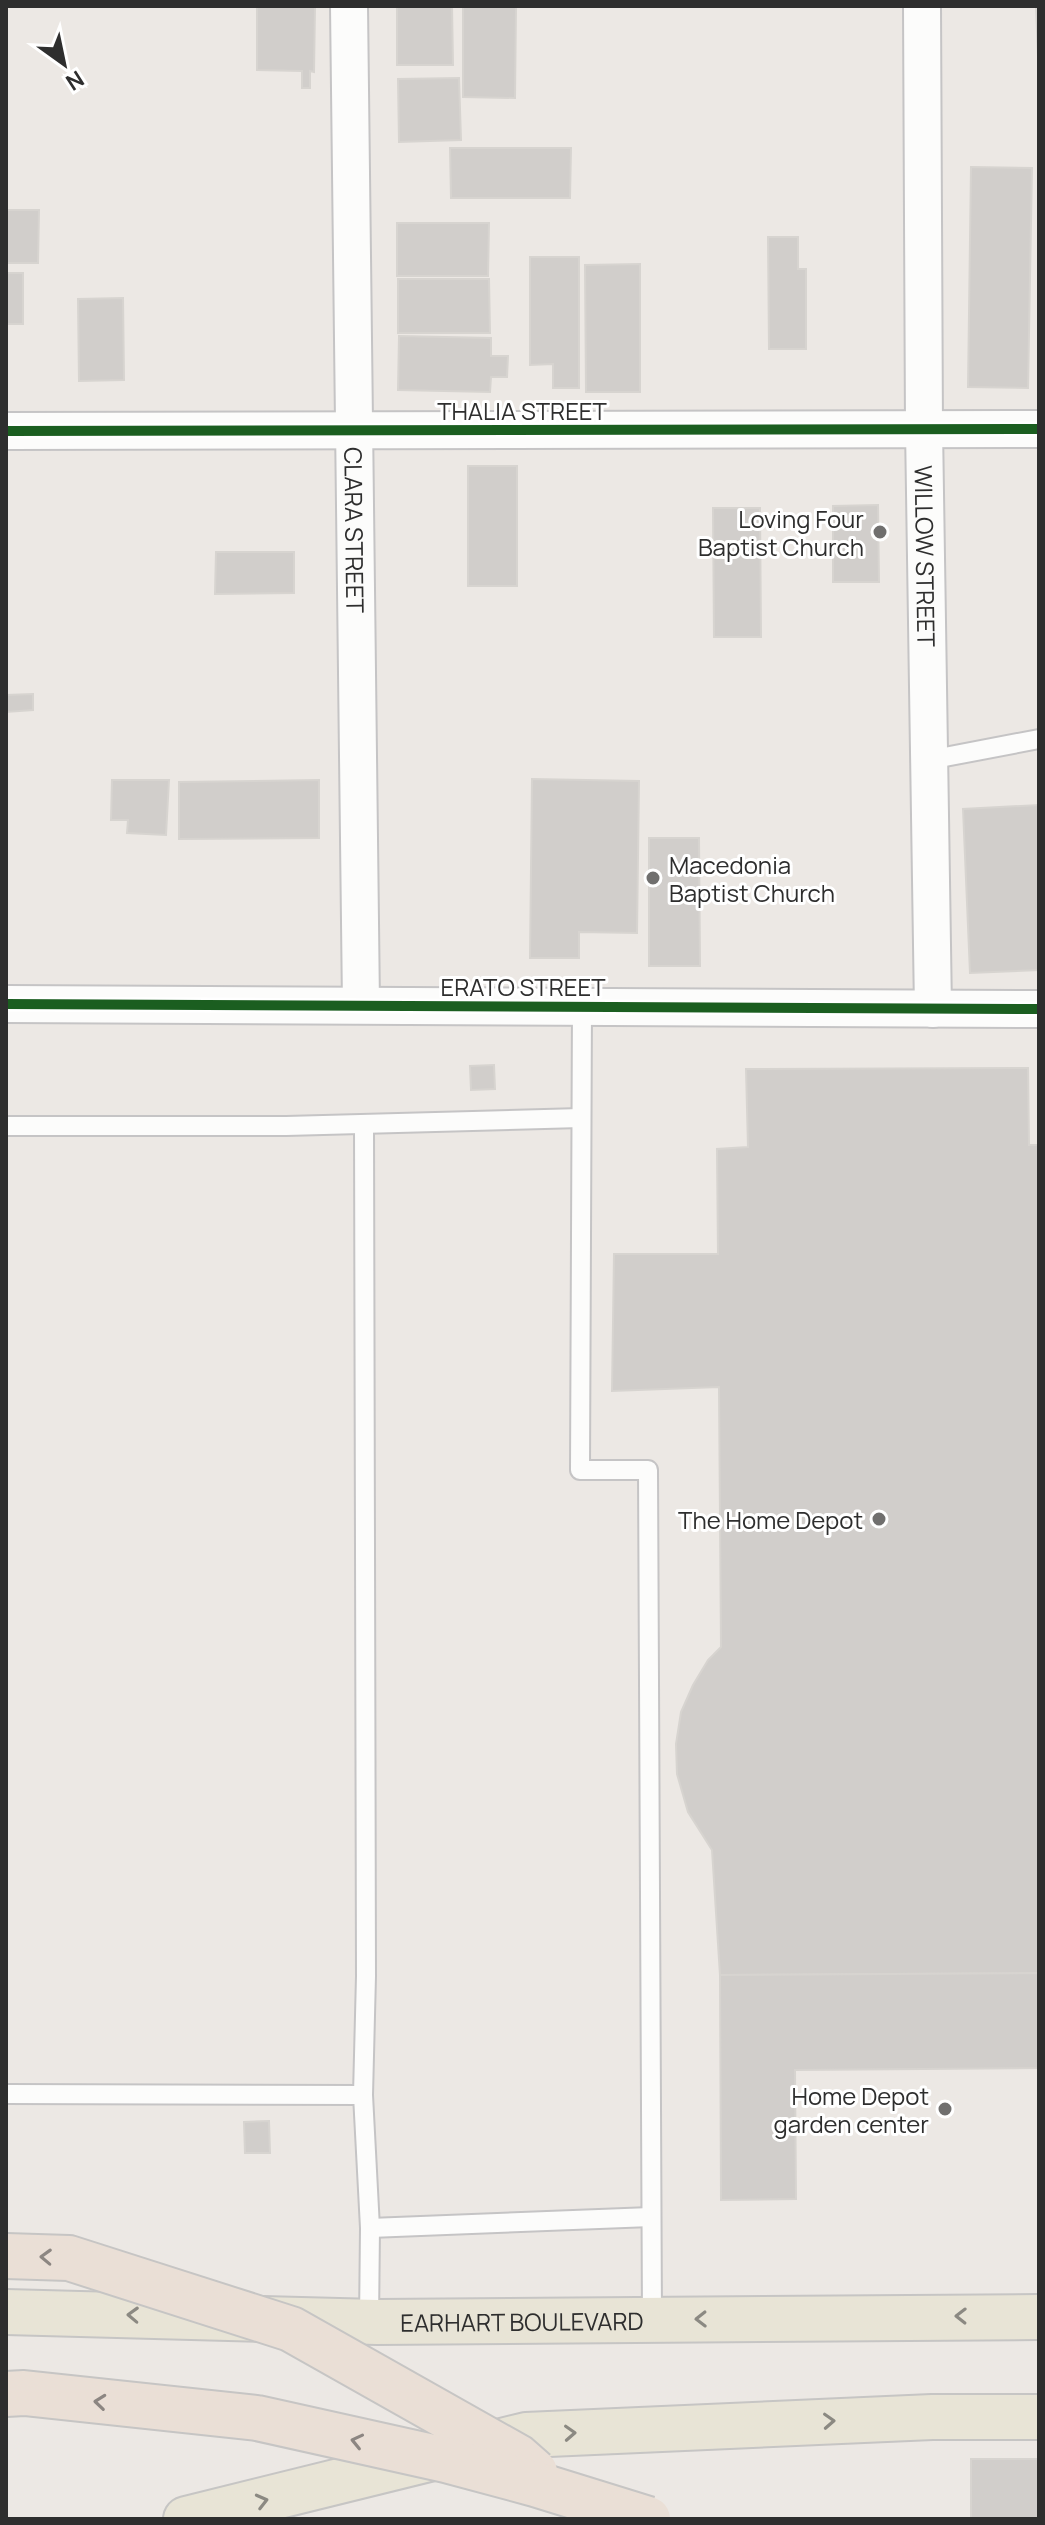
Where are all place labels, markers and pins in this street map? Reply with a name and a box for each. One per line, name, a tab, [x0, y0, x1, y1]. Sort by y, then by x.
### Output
place label: Loving Four Baptist Church	[698, 502, 864, 563]
marker: Loving Four Baptist Church	[871, 523, 889, 541]
place label: Macedonia Baptist Church	[669, 848, 835, 909]
marker: Macedonia Baptist Church	[644, 869, 662, 887]
place label: The Home Depot	[678, 1503, 863, 1536]
marker: The Home Depot	[870, 1510, 888, 1528]
place label: Home Depot garden center	[773, 2079, 929, 2140]
marker: Home Depot garden center	[936, 2100, 954, 2118]

